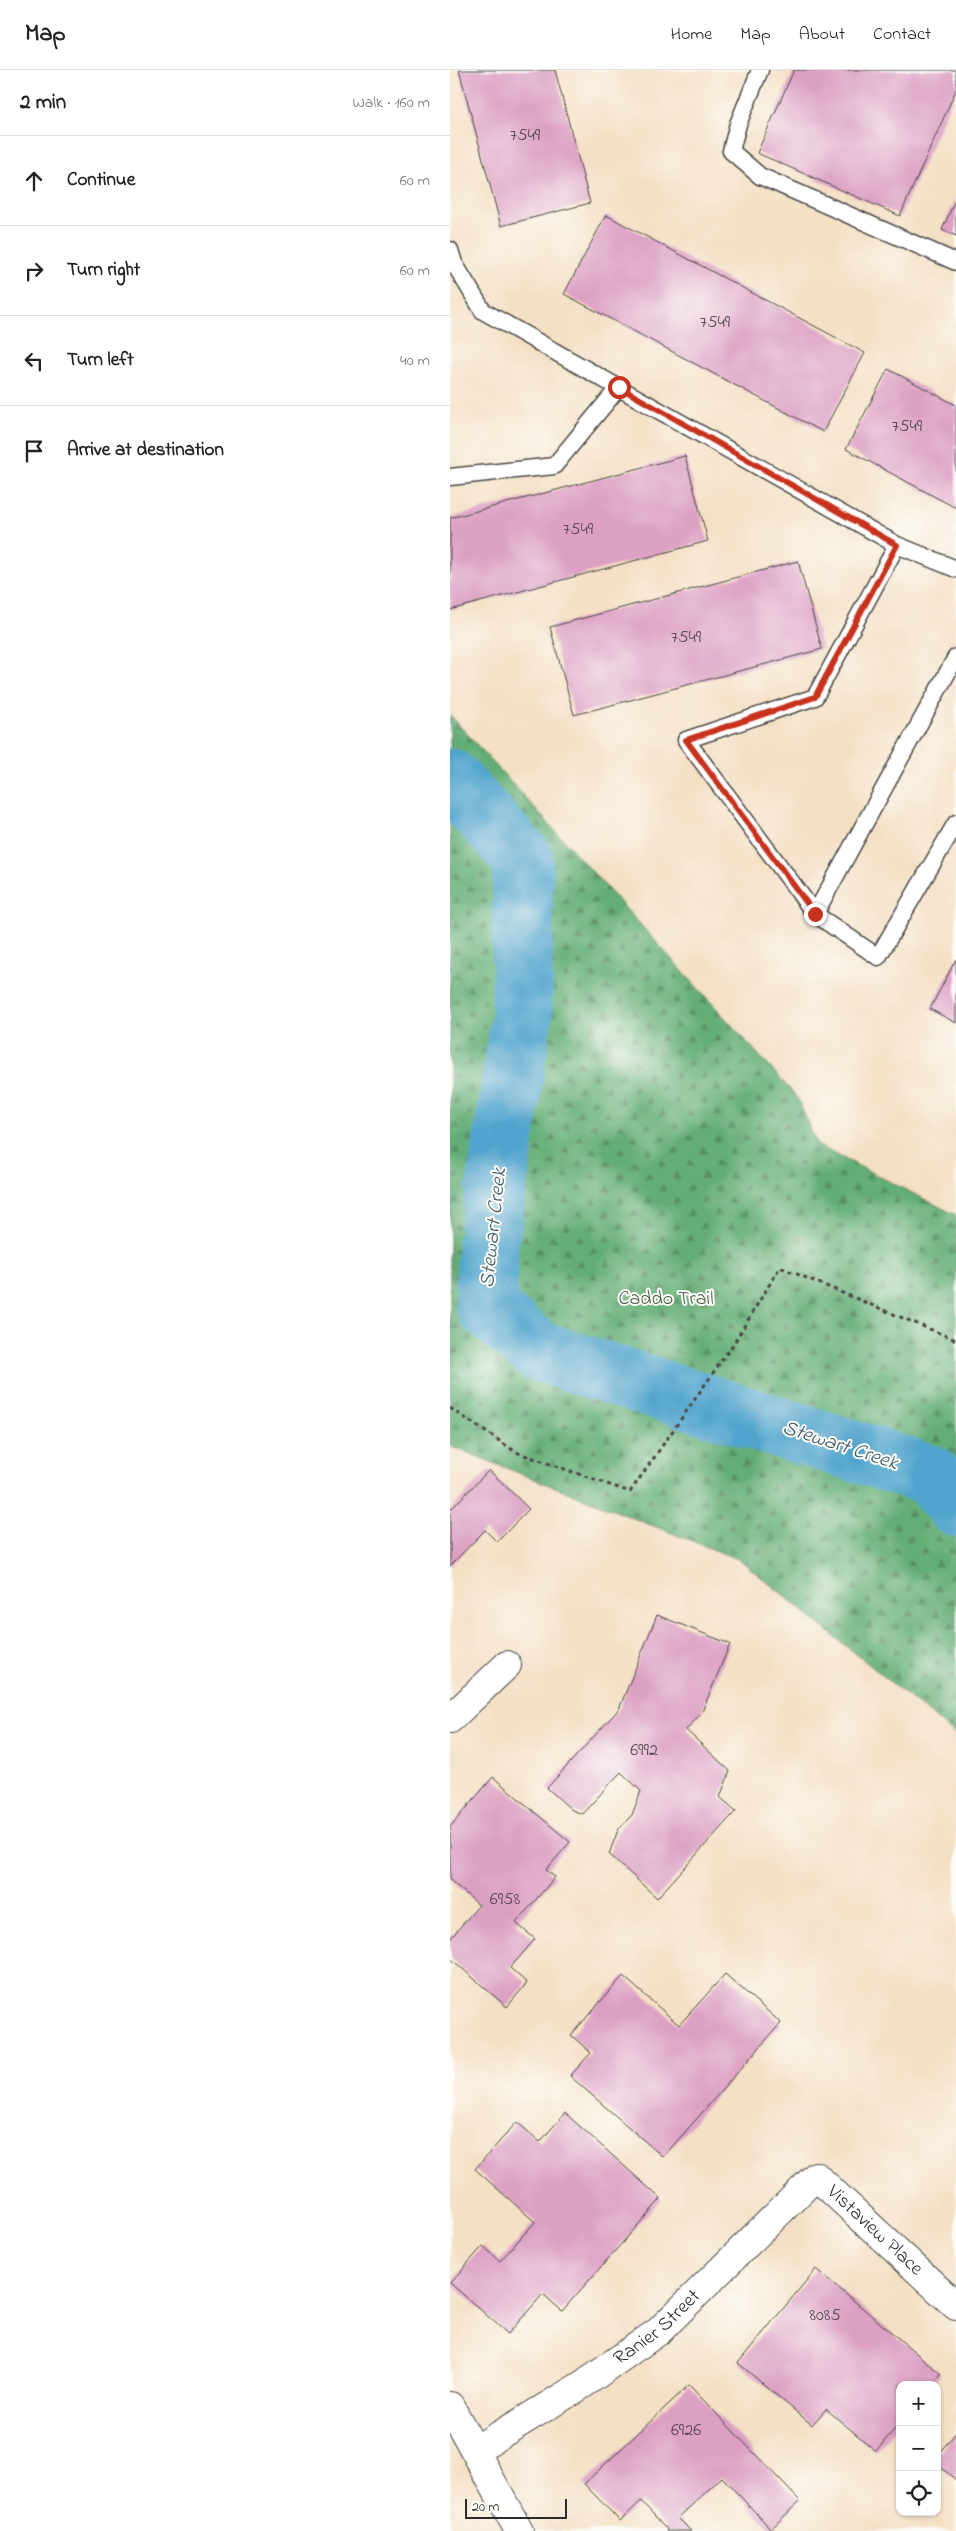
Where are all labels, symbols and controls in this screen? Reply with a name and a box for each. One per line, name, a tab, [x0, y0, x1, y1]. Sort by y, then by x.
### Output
text: Map	[25, 17, 66, 52]
text: Home	[671, 22, 712, 48]
text: Map	[740, 22, 771, 48]
text: About	[799, 22, 845, 48]
text: Contact	[873, 22, 931, 48]
text: 2 min	[20, 88, 66, 118]
text: Walk · 160 m	[352, 91, 430, 115]
house number: 7549	[510, 123, 541, 149]
icon: ahead	[20, 167, 48, 195]
text: Continue	[67, 167, 135, 194]
text: 60 m	[400, 169, 430, 193]
icon: right	[20, 257, 48, 285]
text: Turn right	[67, 257, 140, 284]
text: 60 m	[400, 259, 430, 283]
house number: 7549	[700, 310, 731, 336]
icon: left	[20, 347, 48, 375]
text: Turn left	[67, 347, 134, 374]
text: 40 m	[400, 349, 430, 373]
route start	[608, 376, 631, 399]
house number: 7549	[892, 414, 923, 440]
icon: arrive	[20, 437, 48, 465]
text: Arrive at destination	[67, 437, 224, 464]
house number: 7549	[563, 517, 594, 543]
house number: 7549	[671, 625, 702, 651]
route end	[804, 903, 827, 926]
water label: Stewart Creek	[473, 1166, 515, 1289]
park label: Caddo Trail	[618, 1285, 714, 1314]
water label: Stewart Creek	[778, 1413, 902, 1479]
house number: 6992	[630, 1738, 658, 1764]
house number: 6958	[490, 1887, 520, 1913]
street label: Vistaview Place	[819, 2178, 930, 2283]
street label: Ranier Street	[608, 2283, 708, 2373]
house number: 8085	[809, 2303, 841, 2329]
map controls	[896, 2381, 941, 2516]
button: +	[896, 2381, 941, 2426]
house number: 6926	[671, 2418, 701, 2444]
button: −	[896, 2426, 941, 2471]
button: locate	[896, 2471, 941, 2516]
scale bar	[465, 2496, 568, 2519]
text: 20 m	[472, 2497, 499, 2518]

